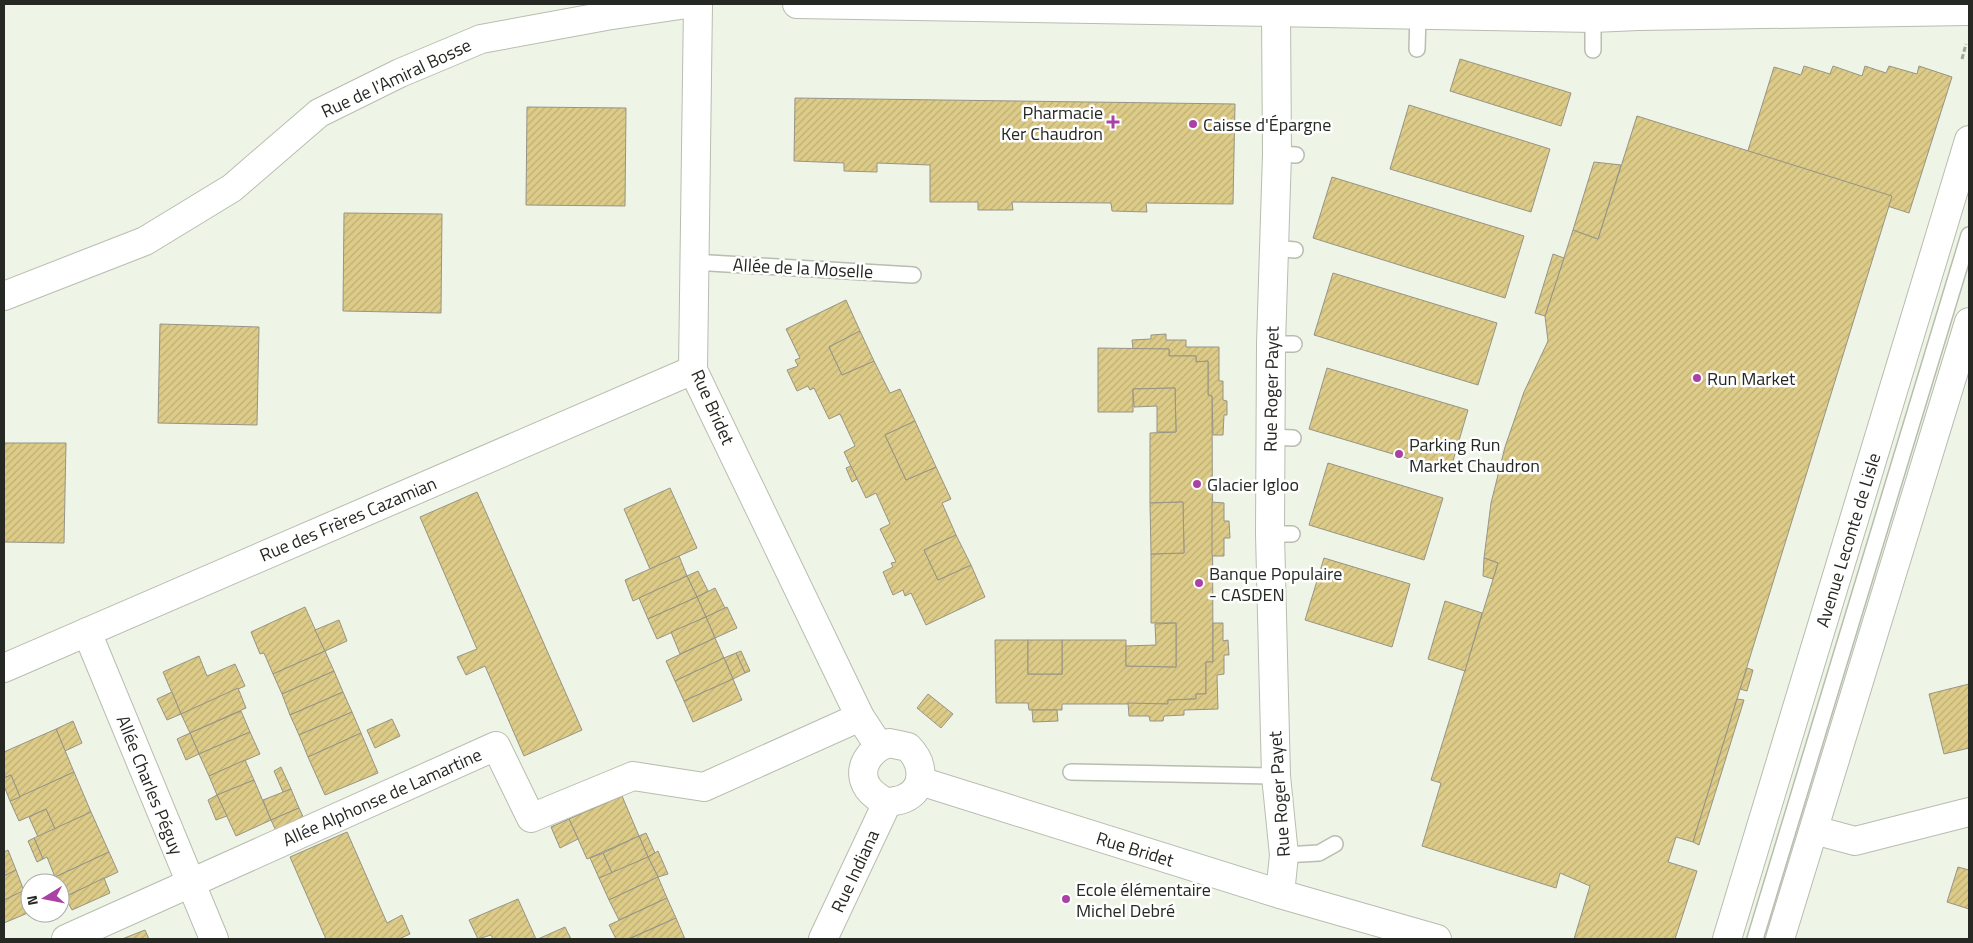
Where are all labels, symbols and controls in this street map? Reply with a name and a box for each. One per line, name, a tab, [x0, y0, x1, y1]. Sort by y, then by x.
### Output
street label: Rue de l'Amiral Bosse	[316, 31, 476, 125]
place label: Pharmacie Ker Chaudron	[1001, 99, 1103, 147]
place label: Caisse d'Épargne	[1203, 111, 1331, 138]
marker: Pharmacie Ker Chaudron	[1107, 116, 1119, 128]
marker: Caisse d'Épargne	[1187, 118, 1199, 130]
street label: Allée de la Moselle	[732, 251, 874, 285]
street label: Rue Roger Payet	[1256, 325, 1286, 452]
street label: Rue Bridet	[684, 365, 742, 450]
place label: Run Market	[1707, 365, 1796, 392]
marker: Run Market	[1691, 372, 1703, 384]
place label: Parking Run Market Chaudron	[1409, 431, 1540, 479]
marker: Parking Run Market Chaudron	[1393, 448, 1405, 460]
street label: Avenue Leconte de Lisle	[1809, 450, 1887, 630]
street label: Rue des Frères Cazamian	[255, 469, 441, 569]
place label: Glacier Igloo	[1207, 471, 1299, 498]
marker: Glacier Igloo	[1191, 478, 1203, 490]
place label: Banque Populaire - CASDEN	[1209, 560, 1342, 608]
marker: Banque Populaire - CASDEN	[1193, 577, 1205, 589]
street label: Allée Charles Péguy	[110, 711, 190, 859]
street label: Rue Roger Payet	[1261, 730, 1297, 858]
street label: Allée Alphonse de Lamartine	[278, 741, 486, 853]
street label: Rue Bridet	[1093, 824, 1178, 874]
street label: Rue Indiana	[824, 825, 886, 917]
north arrow	[20, 873, 70, 923]
place label: Ecole élémentaire Michel Debré	[1076, 876, 1211, 924]
marker: Ecole élémentaire Michel Debré	[1060, 893, 1072, 905]
text: N	[21, 894, 43, 907]

